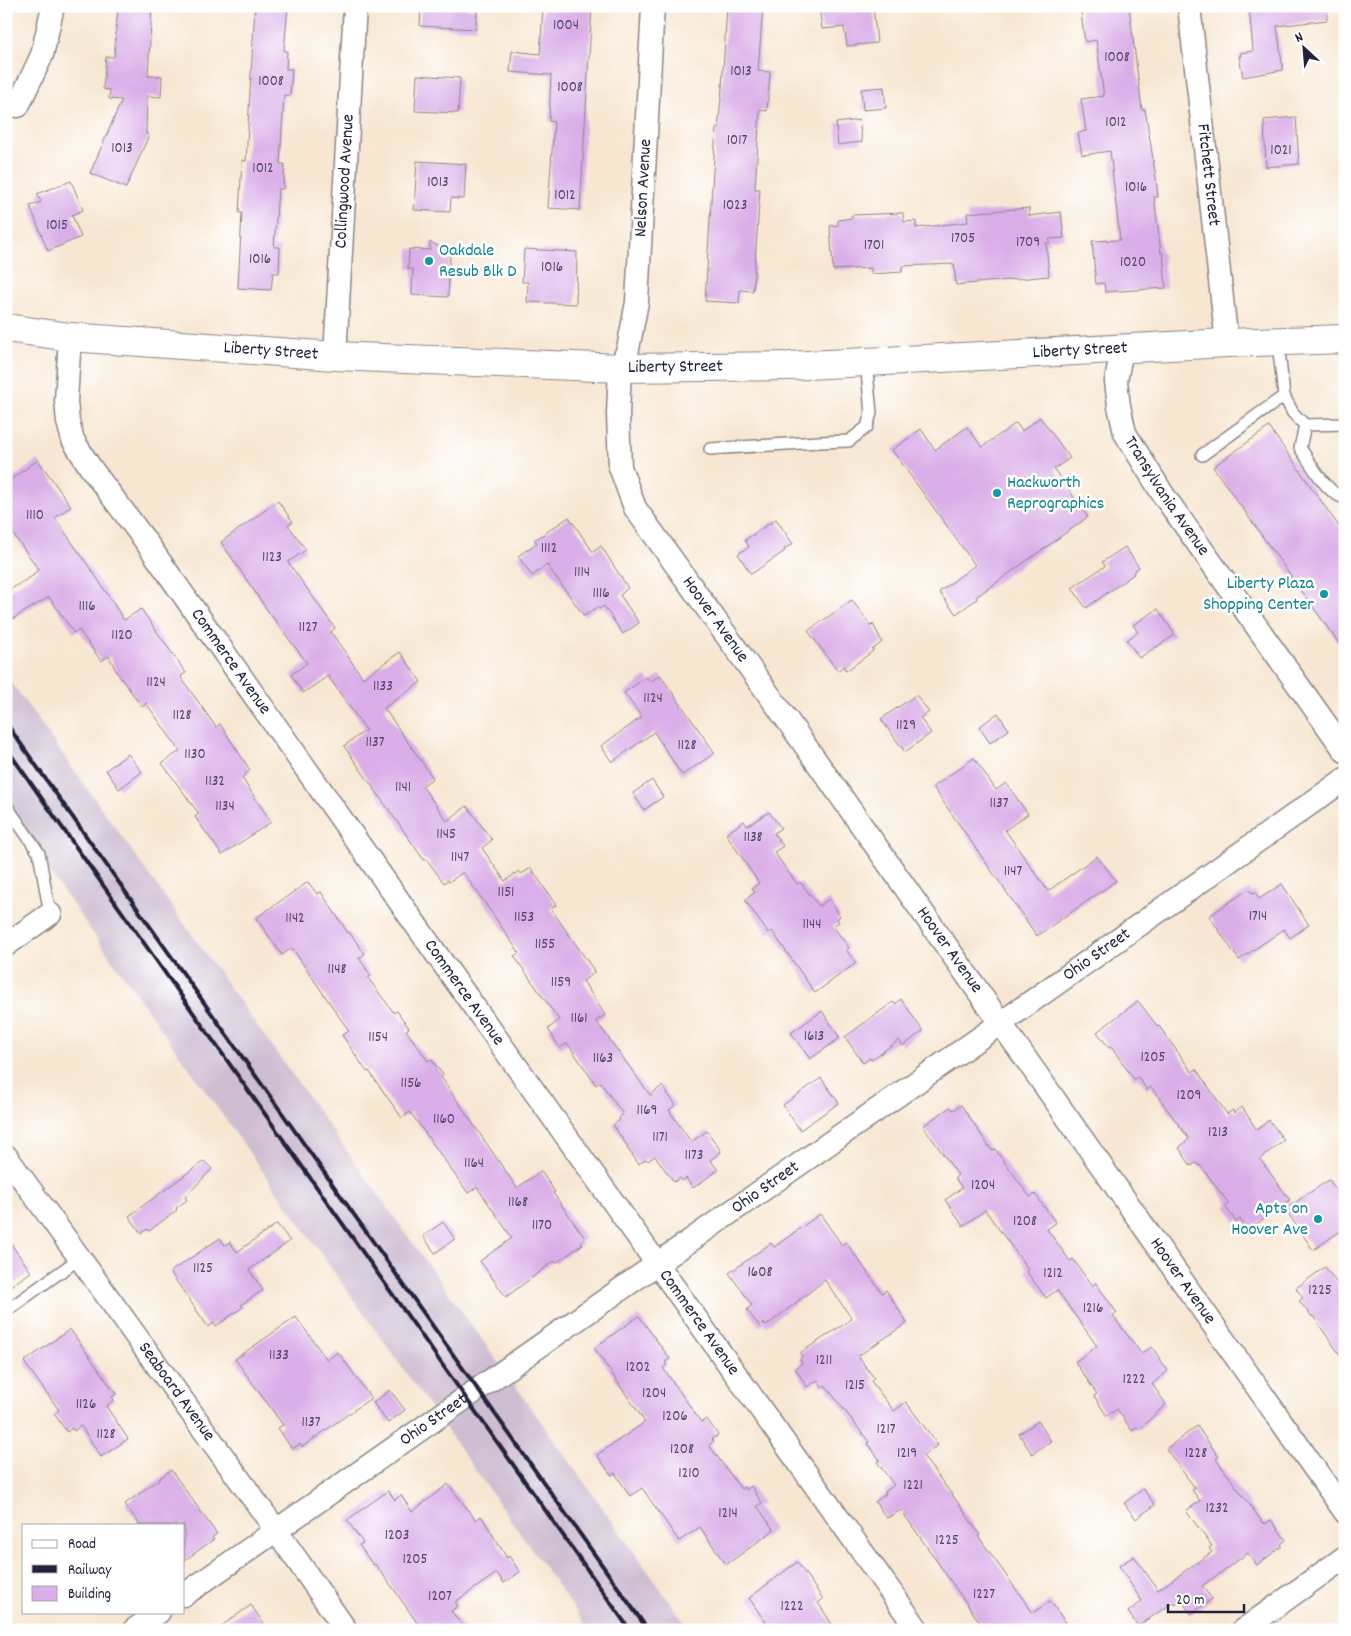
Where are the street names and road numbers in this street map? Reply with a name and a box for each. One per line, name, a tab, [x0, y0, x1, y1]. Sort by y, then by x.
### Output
street label: Collingwood Avenue	[329, 113, 361, 249]
street label: Fitchett Street	[1190, 123, 1226, 228]
street label: Nelson Avenue	[629, 138, 659, 238]
street label: Liberty Street	[223, 336, 319, 367]
street label: Liberty Street	[1032, 336, 1128, 366]
street label: Liberty Street	[628, 354, 723, 380]
street label: Transylvania Avenue	[1118, 431, 1215, 561]
street label: Hoover Avenue	[676, 571, 755, 668]
street label: Commerce Avenue	[184, 604, 277, 720]
street label: Hoover Avenue	[910, 902, 988, 999]
street label: Ohio Street	[1058, 922, 1136, 988]
street label: Commerce Avenue	[418, 935, 510, 1051]
street label: Ohio Street	[727, 1155, 805, 1220]
street label: Hoover Avenue	[1143, 1233, 1222, 1330]
street label: Commerce Avenue	[653, 1264, 745, 1381]
street label: Seaboard Avenue	[132, 1337, 221, 1447]
street label: Ohio Street	[395, 1387, 473, 1453]

